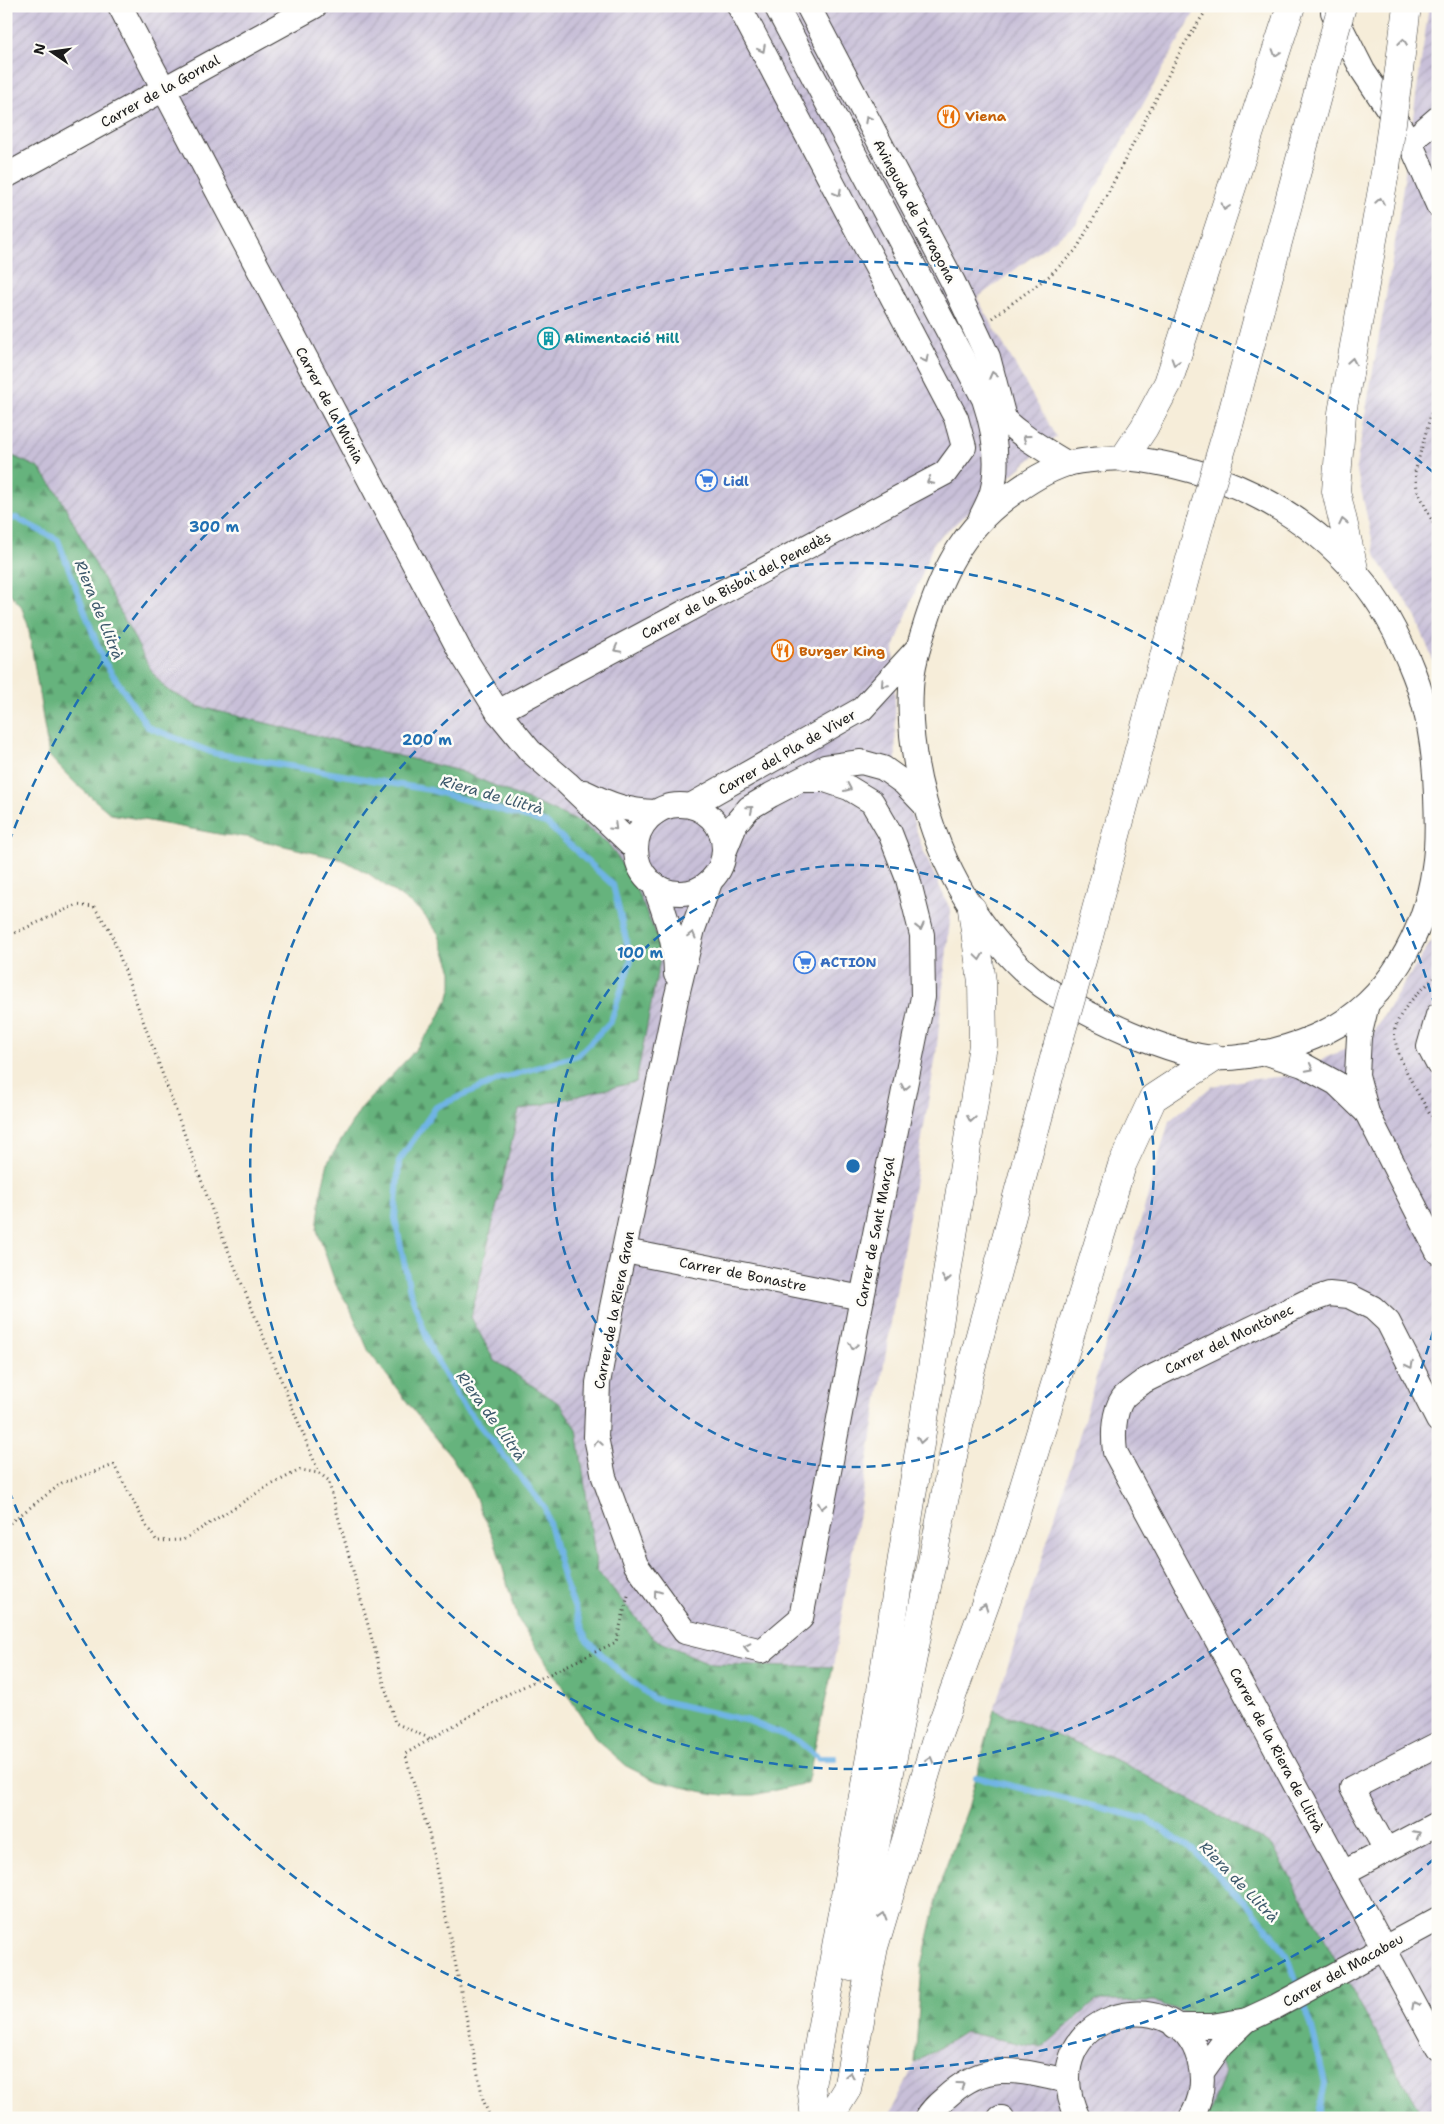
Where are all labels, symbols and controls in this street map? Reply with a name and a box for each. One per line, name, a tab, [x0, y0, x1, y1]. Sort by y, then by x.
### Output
north arrow	[28, 28, 78, 78]
one-way arrow	[1397, 38, 1408, 46]
text: N	[29, 42, 49, 57]
one-way arrow	[756, 44, 766, 53]
one-way arrow	[1271, 48, 1281, 56]
street label: Carrer de la Gornal	[97, 50, 223, 131]
restaurant icon: Viena	[937, 104, 961, 128]
place label: Viena	[965, 107, 1007, 125]
one-way arrow	[864, 116, 874, 125]
street label: Avinguda de Tarragona	[869, 136, 961, 286]
one-way arrow	[832, 188, 842, 197]
one-way arrow	[1374, 197, 1385, 206]
one-way arrow	[1221, 202, 1231, 211]
building icon: Alimentació Hill	[536, 326, 560, 350]
place label: Alimentació Hill	[564, 329, 680, 347]
street label: Carrer de la Múnia	[292, 344, 368, 467]
one-way arrow	[919, 354, 929, 363]
one-way arrow	[1171, 357, 1181, 365]
one-way arrow	[1346, 357, 1356, 366]
one-way arrow	[988, 370, 999, 379]
one-way arrow	[1023, 435, 1032, 444]
supermarket icon: Lidl	[695, 469, 719, 493]
place label: Lidl	[723, 472, 749, 490]
one-way arrow	[926, 474, 935, 484]
text: 300 m	[189, 517, 239, 537]
one-way arrow	[1338, 517, 1349, 526]
street label: Carrer de la Bisbal del Penedès	[638, 527, 834, 643]
water label: Riera de Llitrà	[70, 557, 128, 663]
restaurant icon: Burger King	[771, 639, 795, 663]
one-way arrow	[613, 642, 622, 652]
place label: Burger King	[799, 642, 885, 660]
one-way arrow	[881, 679, 890, 688]
street label: Carrer del Pla de Viver	[715, 705, 859, 799]
text: 200 m	[402, 730, 452, 750]
water label: Riera de Llitrà	[438, 771, 546, 819]
one-way arrow	[843, 782, 852, 793]
one-way arrow	[744, 806, 753, 815]
one-way arrow	[608, 821, 617, 830]
one-way arrow	[914, 922, 925, 931]
one-way arrow	[686, 931, 696, 939]
text: 100 m	[617, 943, 663, 963]
supermarket icon: ACTION	[792, 950, 816, 974]
place label: ACTION	[820, 953, 877, 971]
one-way arrow	[973, 954, 984, 962]
one-way arrow	[1304, 1062, 1313, 1072]
one-way arrow	[900, 1083, 910, 1092]
one-way arrow	[967, 1114, 977, 1123]
street label: Carrer de Sant Marçal	[852, 1155, 899, 1309]
centre of rings	[844, 1157, 862, 1175]
street label: Carrer de la Riera Gran	[590, 1229, 638, 1391]
street label: Carrer de Bonastre	[678, 1253, 808, 1295]
one-way arrow	[941, 1275, 952, 1283]
street label: Carrer del Montònec	[1162, 1300, 1296, 1378]
one-way arrow	[848, 1342, 858, 1351]
one-way arrow	[1404, 1360, 1414, 1369]
water label: Riera de Llitrà	[452, 1367, 530, 1465]
one-way arrow	[916, 1435, 926, 1444]
one-way arrow	[593, 1439, 603, 1448]
one-way arrow	[817, 1501, 828, 1510]
one-way arrow	[654, 1590, 662, 1599]
one-way arrow	[978, 1603, 988, 1612]
one-way arrow	[742, 1642, 751, 1653]
street label: Carrer de la Riera de Llitrà	[1226, 1664, 1328, 1836]
one-way arrow	[924, 1756, 934, 1765]
one-way arrow	[1412, 1830, 1421, 1840]
water label: Riera de Llitrà	[1195, 1837, 1283, 1927]
one-way arrow	[878, 1912, 888, 1920]
street label: Carrer del Macabeu	[1280, 1929, 1406, 2011]
one-way arrow	[1411, 2002, 1421, 2011]
one-way arrow	[845, 2070, 855, 2079]
one-way arrow	[955, 2082, 964, 2090]

